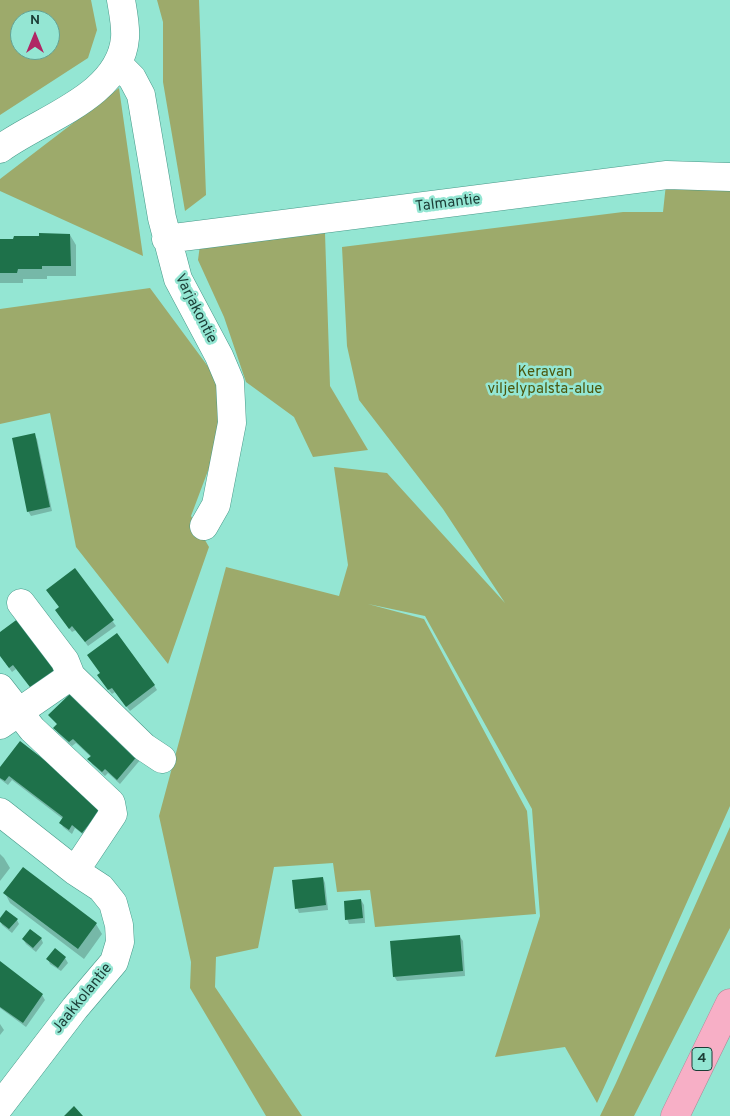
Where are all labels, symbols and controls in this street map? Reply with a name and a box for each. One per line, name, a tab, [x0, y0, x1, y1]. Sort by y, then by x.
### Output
north arrow	[10, 10, 60, 60]
text: N	[30, 12, 40, 29]
street label: Talmantie	[414, 191, 482, 217]
street label: Varjakontie	[170, 271, 220, 347]
park label: Keravan viljelypalsta-alue	[488, 364, 602, 399]
street label: Jaakkolantie	[49, 960, 117, 1038]
road number: 4	[692, 1048, 712, 1070]

